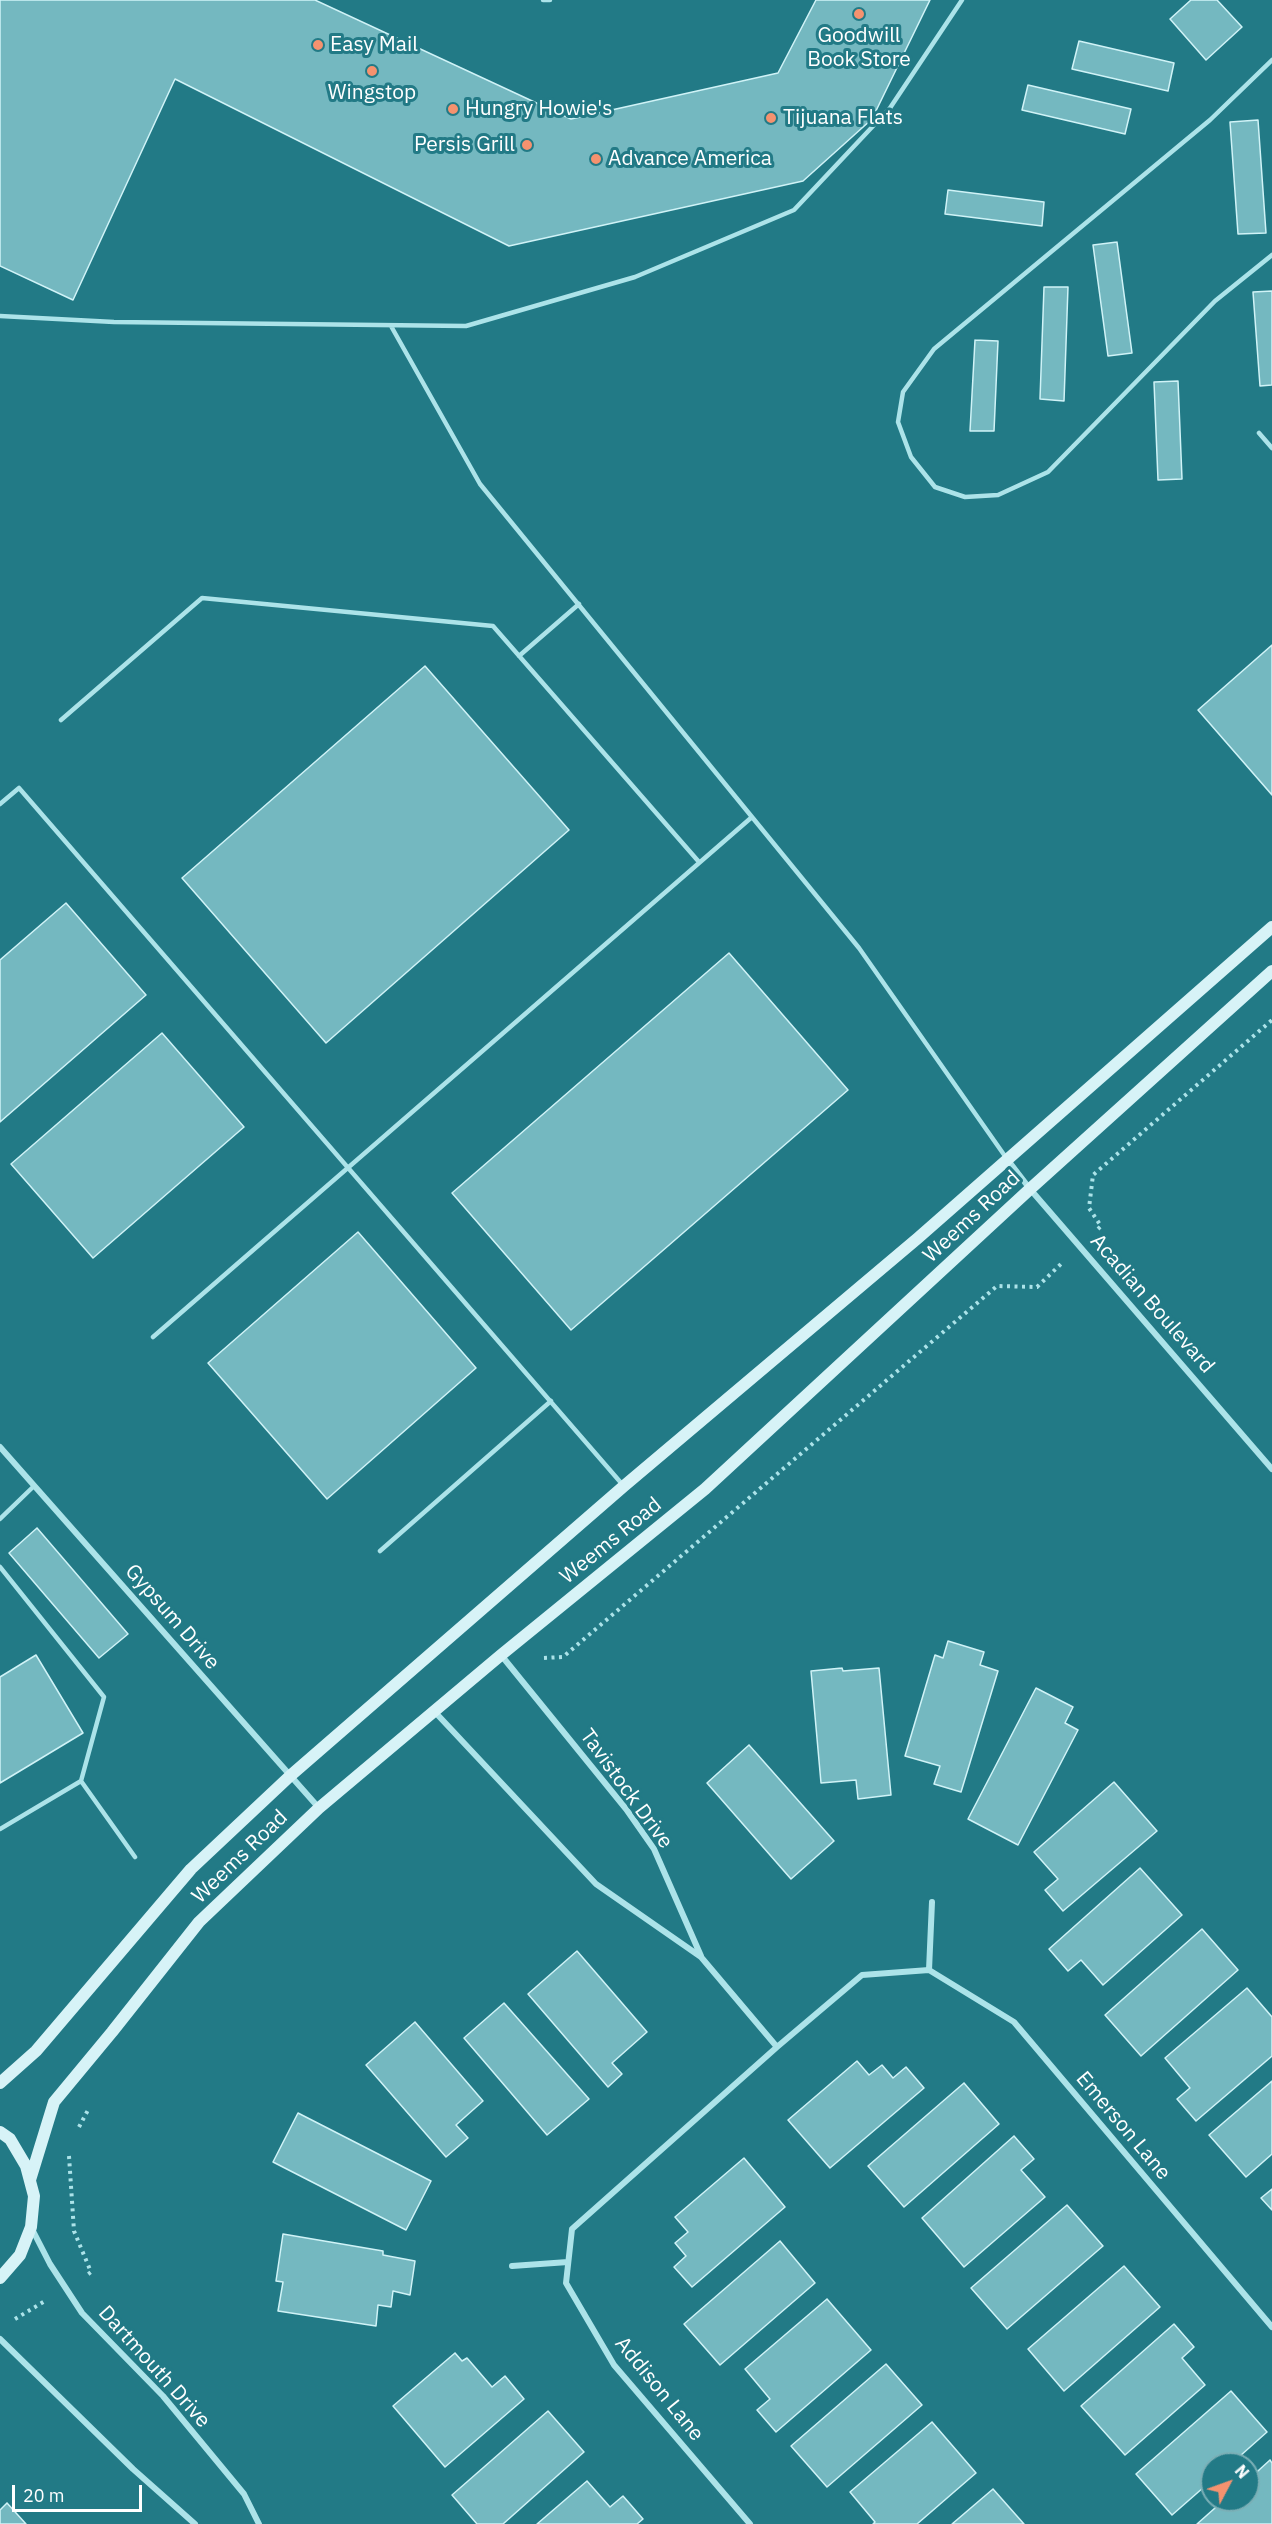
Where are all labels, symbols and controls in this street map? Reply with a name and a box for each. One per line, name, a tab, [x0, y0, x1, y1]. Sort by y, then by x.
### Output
marker: Goodwill Book Store	[852, 7, 866, 21]
place label: Goodwill Book Store	[807, 23, 911, 73]
place label: Easy Mail	[330, 32, 418, 58]
marker: Easy Mail	[311, 38, 325, 52]
marker: Wingstop	[365, 64, 379, 78]
place label: Wingstop	[328, 80, 416, 106]
place label: Hungry Howie's	[465, 96, 612, 122]
marker: Hungry Howie's	[446, 102, 460, 116]
place label: Tijuana Flats	[783, 105, 903, 131]
marker: Tijuana Flats	[764, 111, 778, 125]
place label: Persis Grill	[414, 132, 515, 158]
marker: Persis Grill	[520, 138, 534, 152]
place label: Advance America	[608, 146, 772, 172]
marker: Advance America	[589, 152, 603, 166]
street label: Weems Road	[918, 1166, 1026, 1268]
street label: Acadian Boulevard	[1085, 1229, 1219, 1379]
street label: Weems Road	[555, 1492, 667, 1590]
street label: Gypsum Drive	[119, 1559, 225, 1675]
street label: Tavistock Drive	[574, 1724, 678, 1854]
street label: Weems Road	[187, 1805, 293, 1909]
street label: Emerson Lane	[1070, 2067, 1176, 2185]
street label: Dartmouth Drive	[93, 2301, 215, 2433]
street label: Addison Lane	[609, 2332, 709, 2446]
north arrow	[1200, 2452, 1260, 2512]
text: N	[1231, 2461, 1253, 2482]
scale bar	[15, 2473, 146, 2511]
text: 20 m	[23, 2484, 65, 2507]

